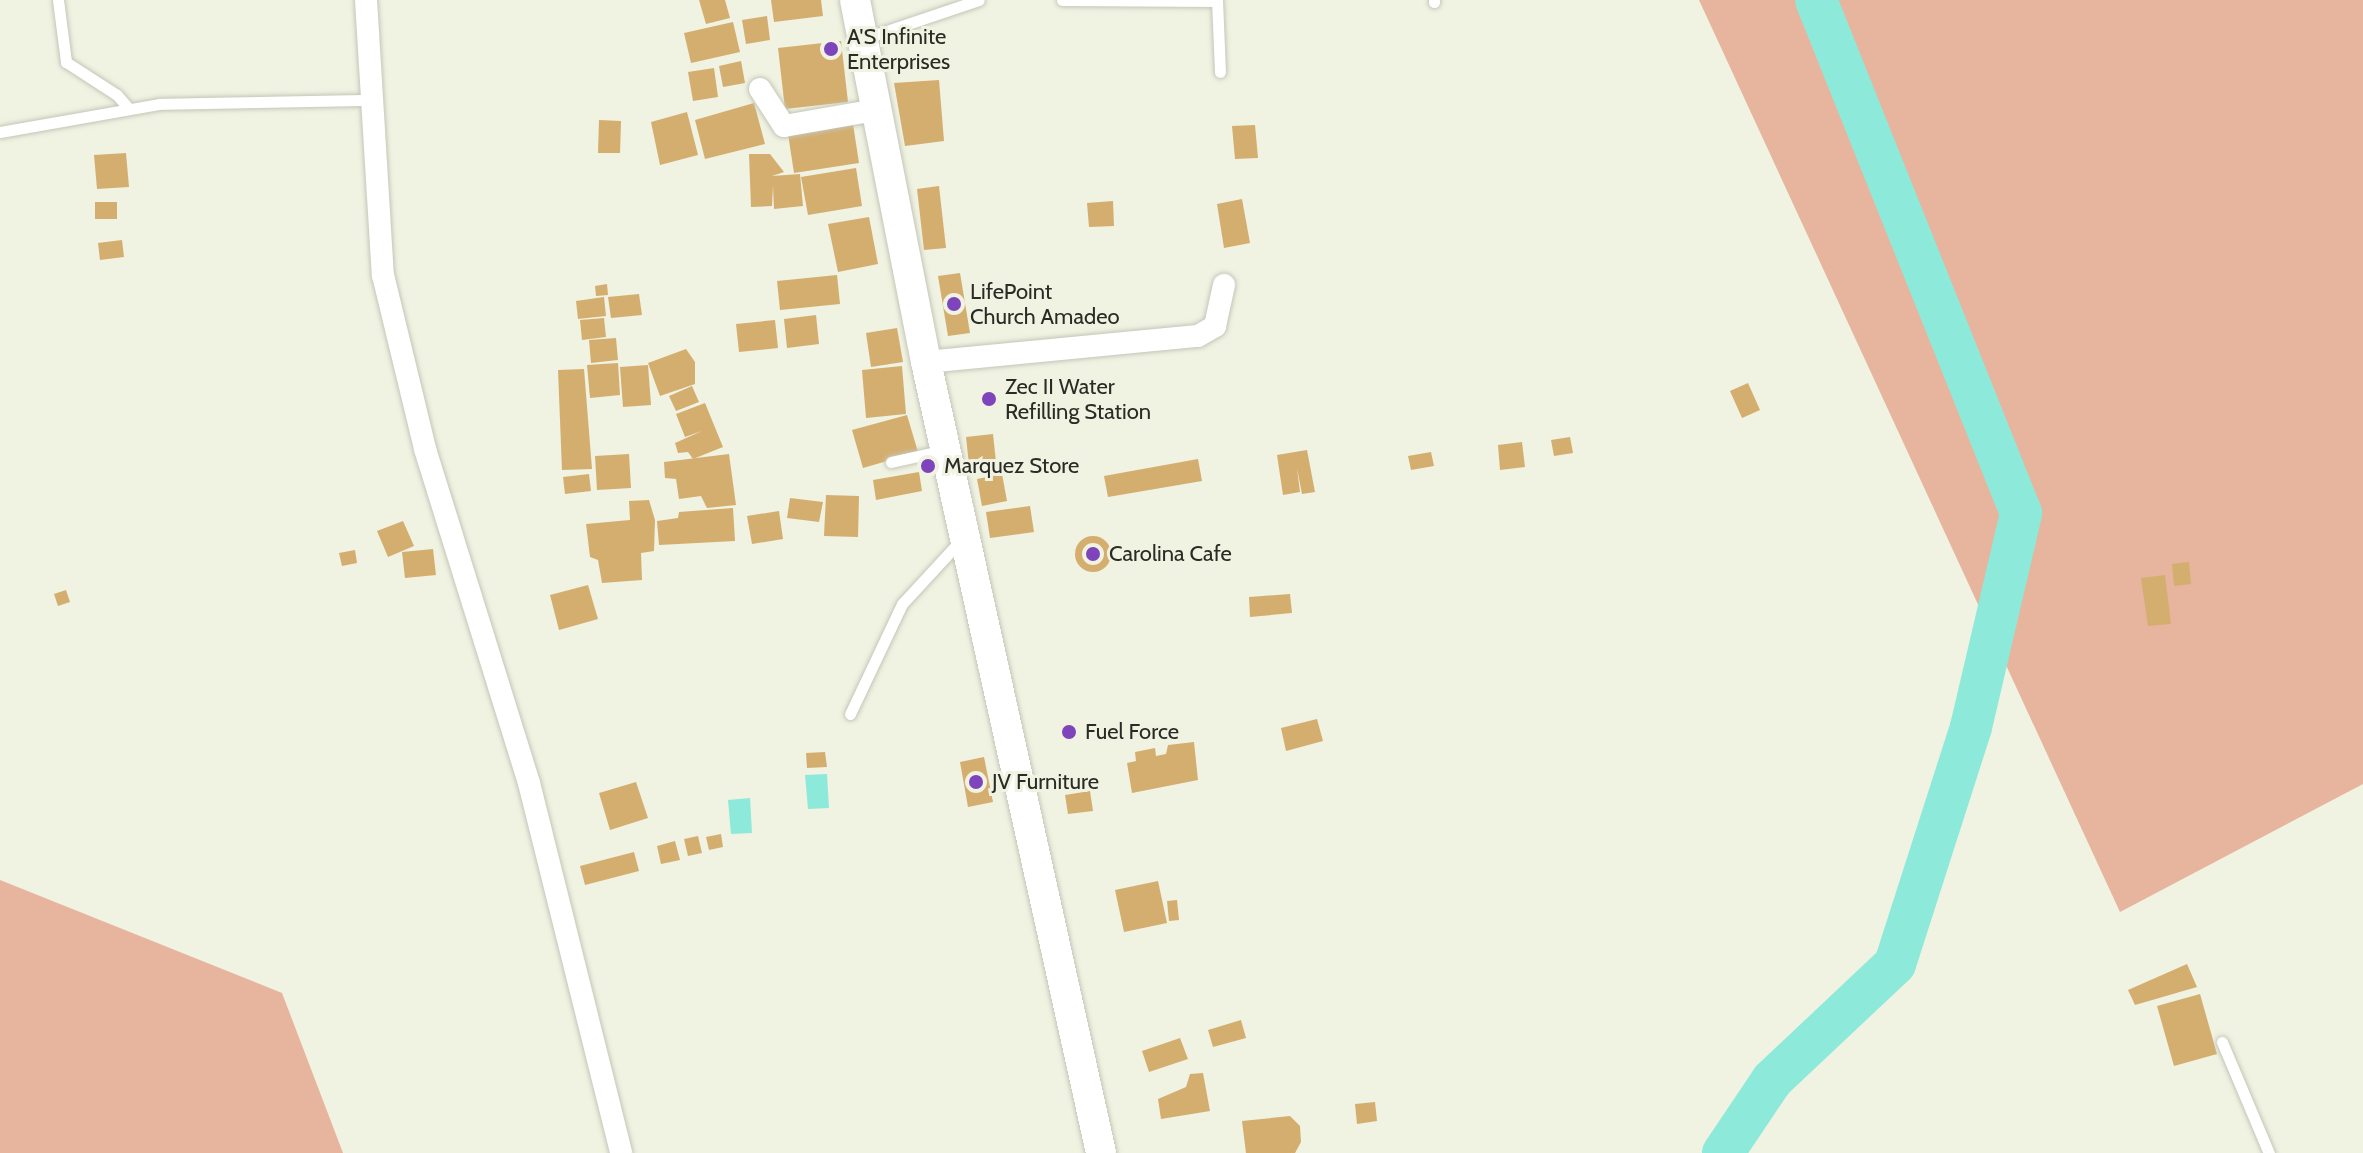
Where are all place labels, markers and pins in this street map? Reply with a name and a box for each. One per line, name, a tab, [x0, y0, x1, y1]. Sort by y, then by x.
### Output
place label: A'S Infinite Enterprises	[847, 23, 950, 74]
marker: A'S Infinite Enterprises	[822, 40, 840, 58]
place label: LifePoint Church Amadeo	[970, 278, 1120, 330]
marker: LifePoint Church Amadeo	[945, 295, 963, 313]
place label: Zec II Water Refilling Station	[1005, 373, 1151, 424]
marker: Zec II Water Refilling Station	[980, 390, 998, 408]
place label: Marquez Store	[944, 453, 1079, 479]
marker: Marquez Store	[919, 457, 937, 475]
place label: Carolina Cafe	[1109, 541, 1232, 567]
marker: Carolina Cafe	[1084, 545, 1102, 563]
place label: Fuel Force	[1085, 719, 1179, 745]
marker: Fuel Force	[1060, 723, 1078, 741]
place label: JV Furniture	[992, 769, 1099, 795]
marker: JV Furniture	[967, 773, 985, 791]

